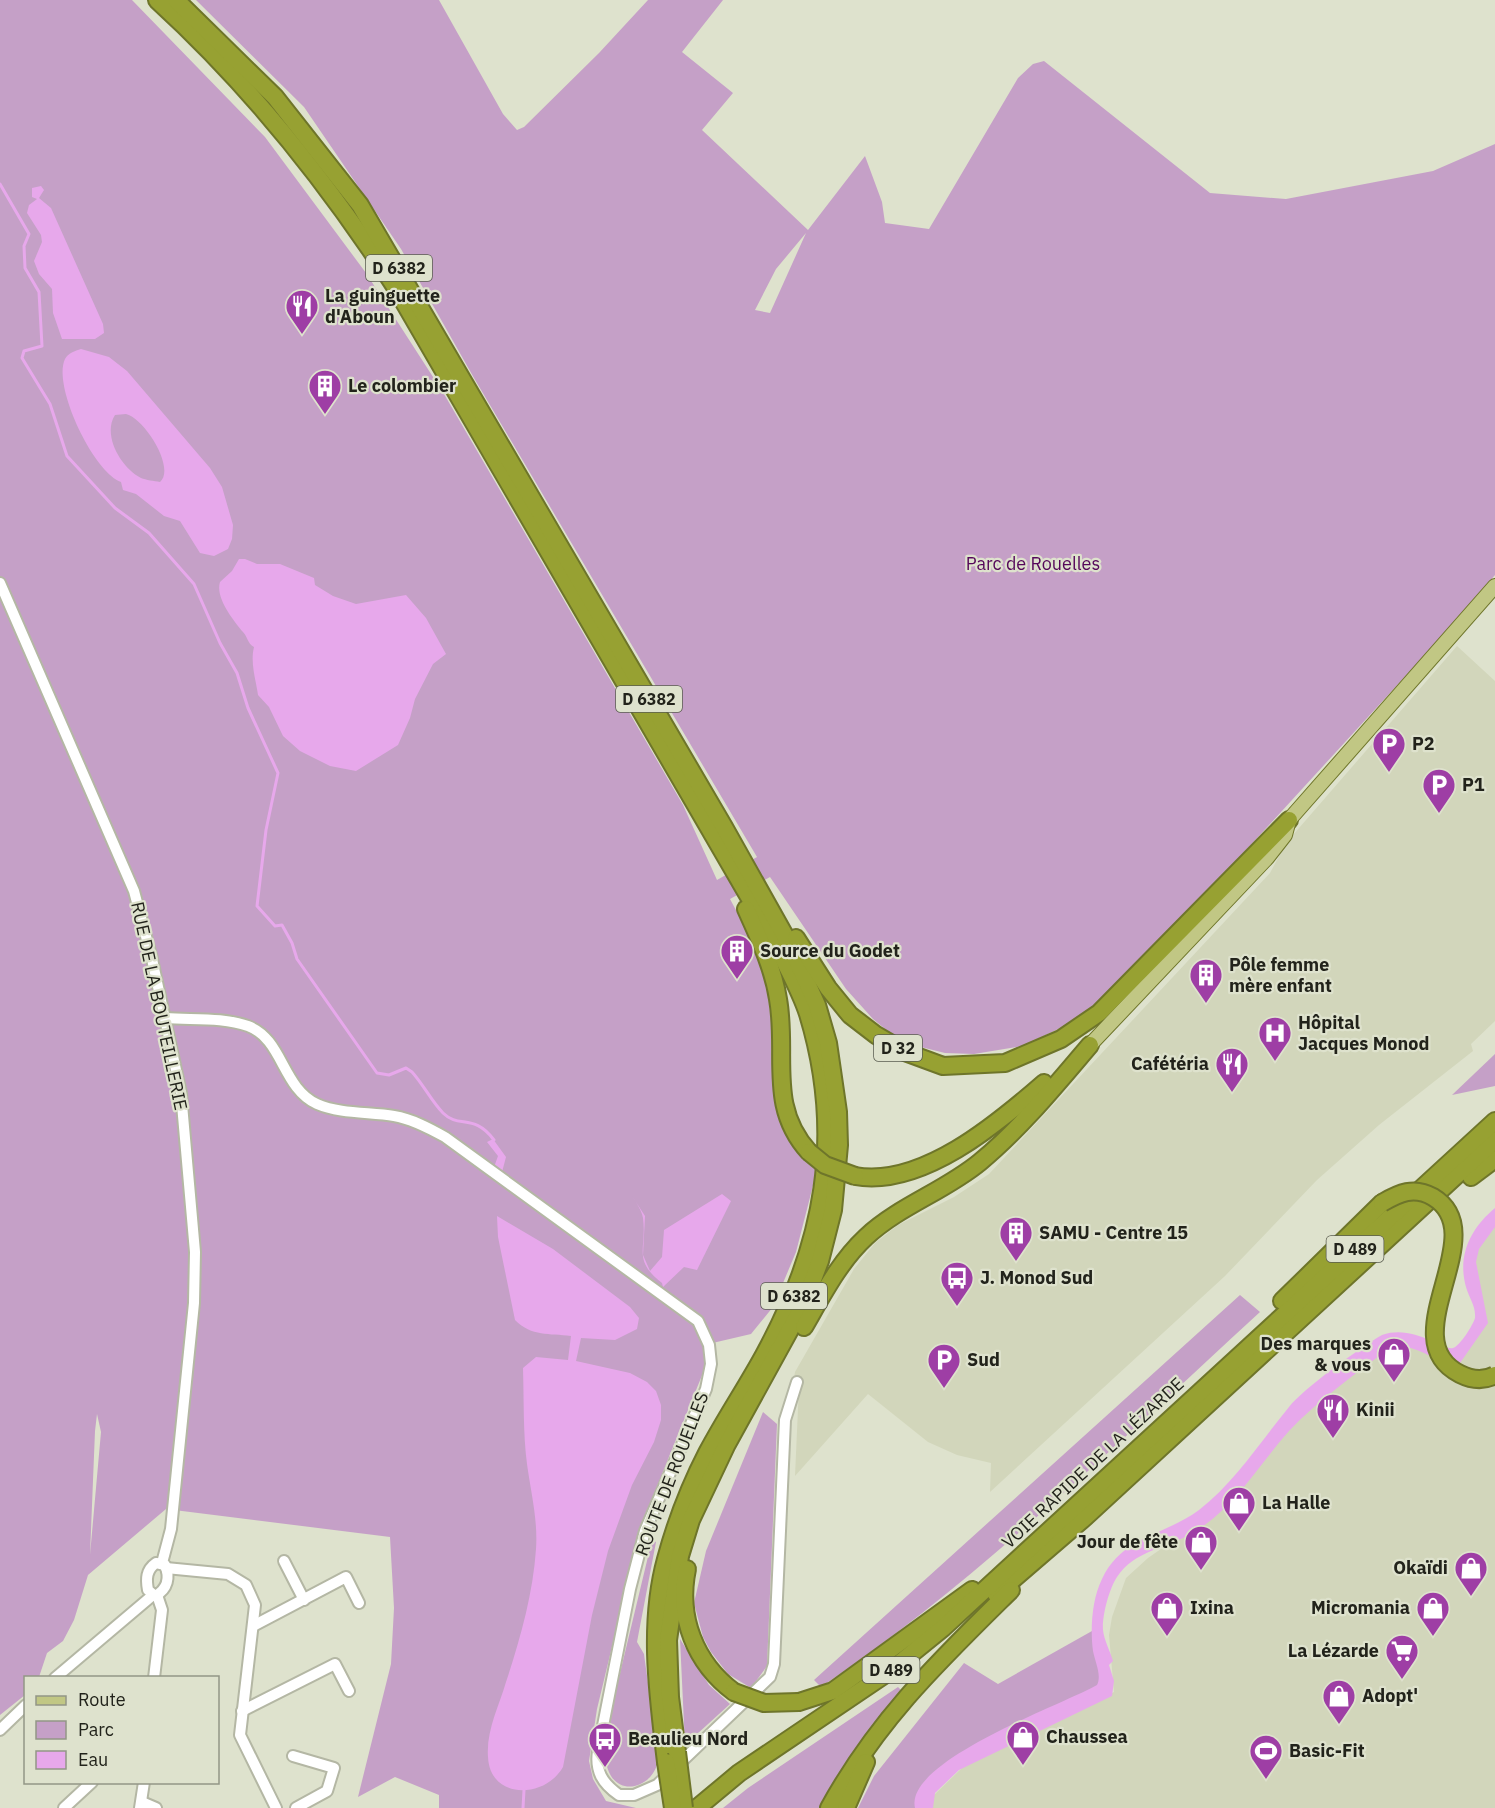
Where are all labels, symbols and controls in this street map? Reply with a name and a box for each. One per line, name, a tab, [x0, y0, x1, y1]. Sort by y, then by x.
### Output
road number: D 6382	[366, 255, 432, 281]
place label: La guinguette d'Aboun	[325, 284, 440, 328]
restaurant icon: La guinguette d'Aboun	[284, 288, 320, 335]
building icon: Le colombier	[307, 368, 343, 415]
place label: Le colombier	[348, 374, 456, 397]
park label: Parc de Rouelles	[966, 552, 1100, 575]
road number: D 6382	[616, 686, 682, 712]
parking icon: P2	[1371, 726, 1407, 773]
place label: P2	[1412, 732, 1435, 755]
parking icon: P1	[1421, 767, 1457, 814]
place label: P1	[1462, 773, 1485, 796]
street label: RUE DE LA BOUTEILLERIE	[126, 900, 193, 1112]
building icon: Source du Godet	[719, 933, 755, 980]
place label: Source du Godet	[760, 939, 900, 962]
place label: Pôle femme mère enfant	[1229, 953, 1332, 997]
building icon: Pôle femme mère enfant	[1188, 957, 1224, 1004]
place label: Hôpital Jacques Monod	[1298, 1011, 1429, 1055]
hospital icon: Hôpital Jacques Monod	[1257, 1015, 1293, 1062]
road number: D 32	[874, 1035, 922, 1061]
restaurant icon: Cafétéria	[1214, 1046, 1250, 1093]
place label: Cafétéria	[1131, 1052, 1209, 1075]
building icon: SAMU - Centre 15	[998, 1215, 1034, 1262]
place label: SAMU - Centre 15	[1039, 1221, 1188, 1244]
road number: D 489	[1326, 1236, 1384, 1262]
bus stop icon: J. Monod Sud	[939, 1260, 975, 1307]
place label: J. Monod Sud	[980, 1266, 1093, 1289]
road number: D 6382	[761, 1283, 827, 1309]
place label: Des marques & vous	[1261, 1332, 1371, 1376]
shop icon: Des marques & vous	[1376, 1336, 1412, 1383]
parking icon: Sud	[926, 1342, 962, 1389]
place label: Sud	[967, 1348, 1000, 1371]
street label: VOIE RAPIDE DE LA LÉZARDE	[997, 1372, 1189, 1553]
street label: ROUTE DE ROUELLES	[630, 1389, 713, 1559]
restaurant icon: Kinii	[1315, 1392, 1351, 1439]
place label: Kinii	[1356, 1398, 1395, 1421]
shop icon: La Halle	[1221, 1485, 1257, 1532]
place label: La Halle	[1262, 1491, 1330, 1514]
shop icon: Jour de fête	[1183, 1524, 1219, 1571]
place label: Jour de fête	[1077, 1530, 1178, 1553]
shop icon: Okaïdi	[1453, 1550, 1489, 1597]
place label: Okaïdi	[1393, 1556, 1448, 1579]
shop icon: Ixina	[1149, 1590, 1185, 1637]
shop icon: Micromania	[1415, 1590, 1451, 1637]
place label: Ixina	[1190, 1596, 1234, 1619]
place label: Micromania	[1311, 1596, 1410, 1619]
supermarket icon: La Lézarde	[1384, 1633, 1420, 1680]
place label: La Lézarde	[1288, 1639, 1379, 1662]
road number: D 489	[862, 1657, 920, 1683]
legend	[24, 1676, 219, 1784]
shop icon: Adopt'	[1321, 1678, 1357, 1725]
place label: Adopt'	[1362, 1684, 1418, 1707]
text: Route	[78, 1688, 126, 1711]
text: Parc	[78, 1718, 114, 1741]
shop icon: Chaussea	[1005, 1719, 1041, 1766]
bus stop icon: Beaulieu Nord	[587, 1721, 623, 1768]
place label: Chaussea	[1046, 1725, 1128, 1748]
place label: Beaulieu Nord	[628, 1727, 748, 1750]
sports icon: Basic-Fit	[1248, 1733, 1284, 1780]
place label: Basic-Fit	[1289, 1739, 1365, 1762]
text: Eau	[78, 1748, 108, 1771]

